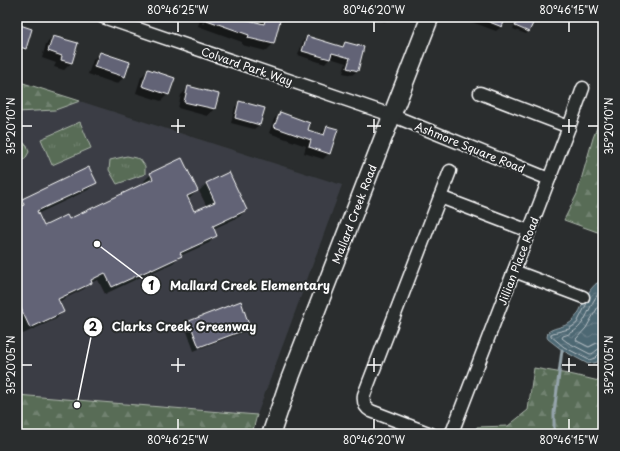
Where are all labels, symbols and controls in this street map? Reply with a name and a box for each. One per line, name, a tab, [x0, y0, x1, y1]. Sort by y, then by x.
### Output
text: 80°46'25"W	[147, 2, 209, 17]
text: 80°46'20"W	[343, 2, 406, 17]
text: 80°46'15"W	[540, 2, 599, 17]
street label: Colvard Park Way	[199, 42, 295, 90]
text: 35°20'10"N	[3, 97, 18, 155]
text: 35°20'10"N	[601, 97, 616, 155]
street label: Ashmore Square Road	[413, 117, 527, 177]
street label: Mallard Creek Road	[327, 162, 381, 266]
street label: Jillian Place Road	[493, 214, 543, 308]
callout: Mallard Creek Elementary	[141, 273, 339, 297]
text: 1	[148, 276, 154, 294]
text: Mallard Creek Elementary	[170, 276, 330, 294]
callout: Clarks Creek Greenway	[83, 315, 265, 339]
text: 2	[89, 317, 98, 335]
text: Clarks Creek Greenway	[112, 317, 257, 335]
text: 35°20'05"N	[3, 335, 18, 394]
text: 35°20'05"N	[601, 335, 616, 394]
text: 80°46'25"W	[147, 432, 209, 447]
text: 80°46'20"W	[343, 432, 406, 447]
text: 80°46'15"W	[540, 432, 599, 447]

